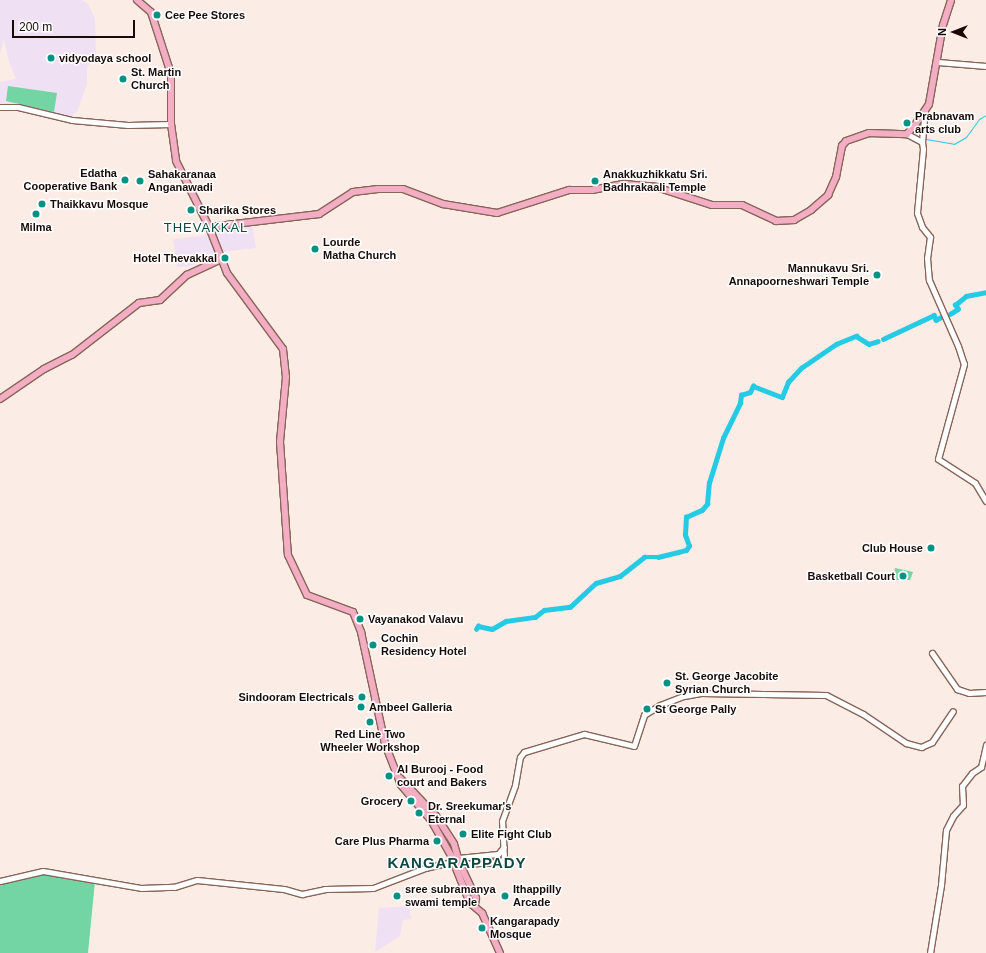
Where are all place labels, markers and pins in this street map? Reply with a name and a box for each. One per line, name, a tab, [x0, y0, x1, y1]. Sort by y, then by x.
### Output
place label: Cee Pee Stores	[165, 8, 245, 22]
marker: Cee Pee Stores	[152, 10, 162, 20]
place label: vidyodaya school	[59, 51, 151, 65]
marker: vidyodaya school	[46, 53, 56, 63]
place label: St. Martin Church	[131, 66, 181, 92]
marker: St. Martin Church	[118, 74, 128, 84]
place label: Prabnavam arts club	[915, 110, 974, 136]
marker: Prabnavam arts club	[902, 118, 912, 128]
place label: Edatha Cooperative Bank	[23, 167, 117, 193]
place label: Sahakaranaa Anganawadi	[148, 168, 216, 194]
place label: Anakkuzhikkatu Sri. Badhrakaali Temple	[603, 168, 708, 194]
marker: Edatha Cooperative Bank	[120, 175, 130, 185]
marker: Sahakaranaa Anganawadi	[135, 176, 145, 186]
marker: Anakkuzhikkatu Sri. Badhrakaali Temple	[590, 176, 600, 186]
place label: Thaikkavu Mosque	[50, 197, 148, 211]
marker: Thaikkavu Mosque	[37, 199, 47, 209]
place label: Sharika Stores	[199, 203, 276, 217]
marker: Sharika Stores	[186, 205, 196, 215]
marker: Milma	[31, 209, 41, 219]
place label: Milma	[20, 220, 52, 234]
place label: Lourde Matha Church	[323, 236, 396, 262]
marker: Lourde Matha Church	[310, 244, 320, 254]
place label: Hotel Thevakkal	[133, 251, 217, 265]
marker: Hotel Thevakkal	[220, 253, 230, 263]
place label: Mannukavu Sri. Annapoorneshwari Temple	[729, 262, 869, 288]
marker: Mannukavu Sri. Annapoorneshwari Temple	[872, 270, 882, 280]
place label: Club House	[862, 541, 923, 555]
marker: Club House	[926, 543, 936, 553]
place label: Basketball Court	[808, 569, 895, 583]
marker: Basketball Court	[898, 571, 908, 581]
place label: Vayanakod Valavu	[368, 612, 463, 626]
marker: Vayanakod Valavu	[355, 614, 365, 624]
place label: Cochin Residency Hotel	[381, 632, 467, 658]
marker: Cochin Residency Hotel	[368, 640, 378, 650]
place label: St. George Jacobite Syrian Church	[675, 670, 778, 696]
marker: St. George Jacobite Syrian Church	[662, 678, 672, 688]
place label: Sindooram Electricals	[238, 690, 354, 704]
marker: Sindooram Electricals	[357, 692, 367, 702]
place label: Ambeel Galleria	[369, 700, 452, 714]
marker: Ambeel Galleria	[356, 702, 366, 712]
place label: St George Pally	[655, 702, 736, 716]
marker: St George Pally	[642, 704, 652, 714]
marker: Red Line Two Wheeler Workshop	[365, 717, 375, 727]
place label: Red Line Two Wheeler Workshop	[320, 728, 420, 754]
place label: Al Burooj - Food court and Bakers	[397, 763, 487, 789]
marker: Al Burooj - Food court and Bakers	[384, 771, 394, 781]
place label: Grocery	[361, 794, 403, 808]
marker: Grocery	[406, 796, 416, 806]
place label: Dr. Sreekumar's Eternal	[428, 800, 511, 826]
marker: Dr. Sreekumar's Eternal	[413, 807, 425, 819]
place label: Elite Fight Club	[471, 827, 552, 841]
marker: Elite Fight Club	[458, 829, 468, 839]
place label: Care Plus Pharma	[335, 834, 429, 848]
marker: Care Plus Pharma	[432, 836, 442, 846]
place label: sree subramanya swami temple	[405, 883, 495, 909]
place label: Ithappilly Arcade	[513, 883, 561, 909]
marker: sree subramanya swami temple	[392, 891, 402, 901]
marker: Ithappilly Arcade	[500, 891, 510, 901]
place label: Kangarapady Mosque	[490, 915, 560, 941]
marker: Kangarapady Mosque	[477, 923, 487, 933]

